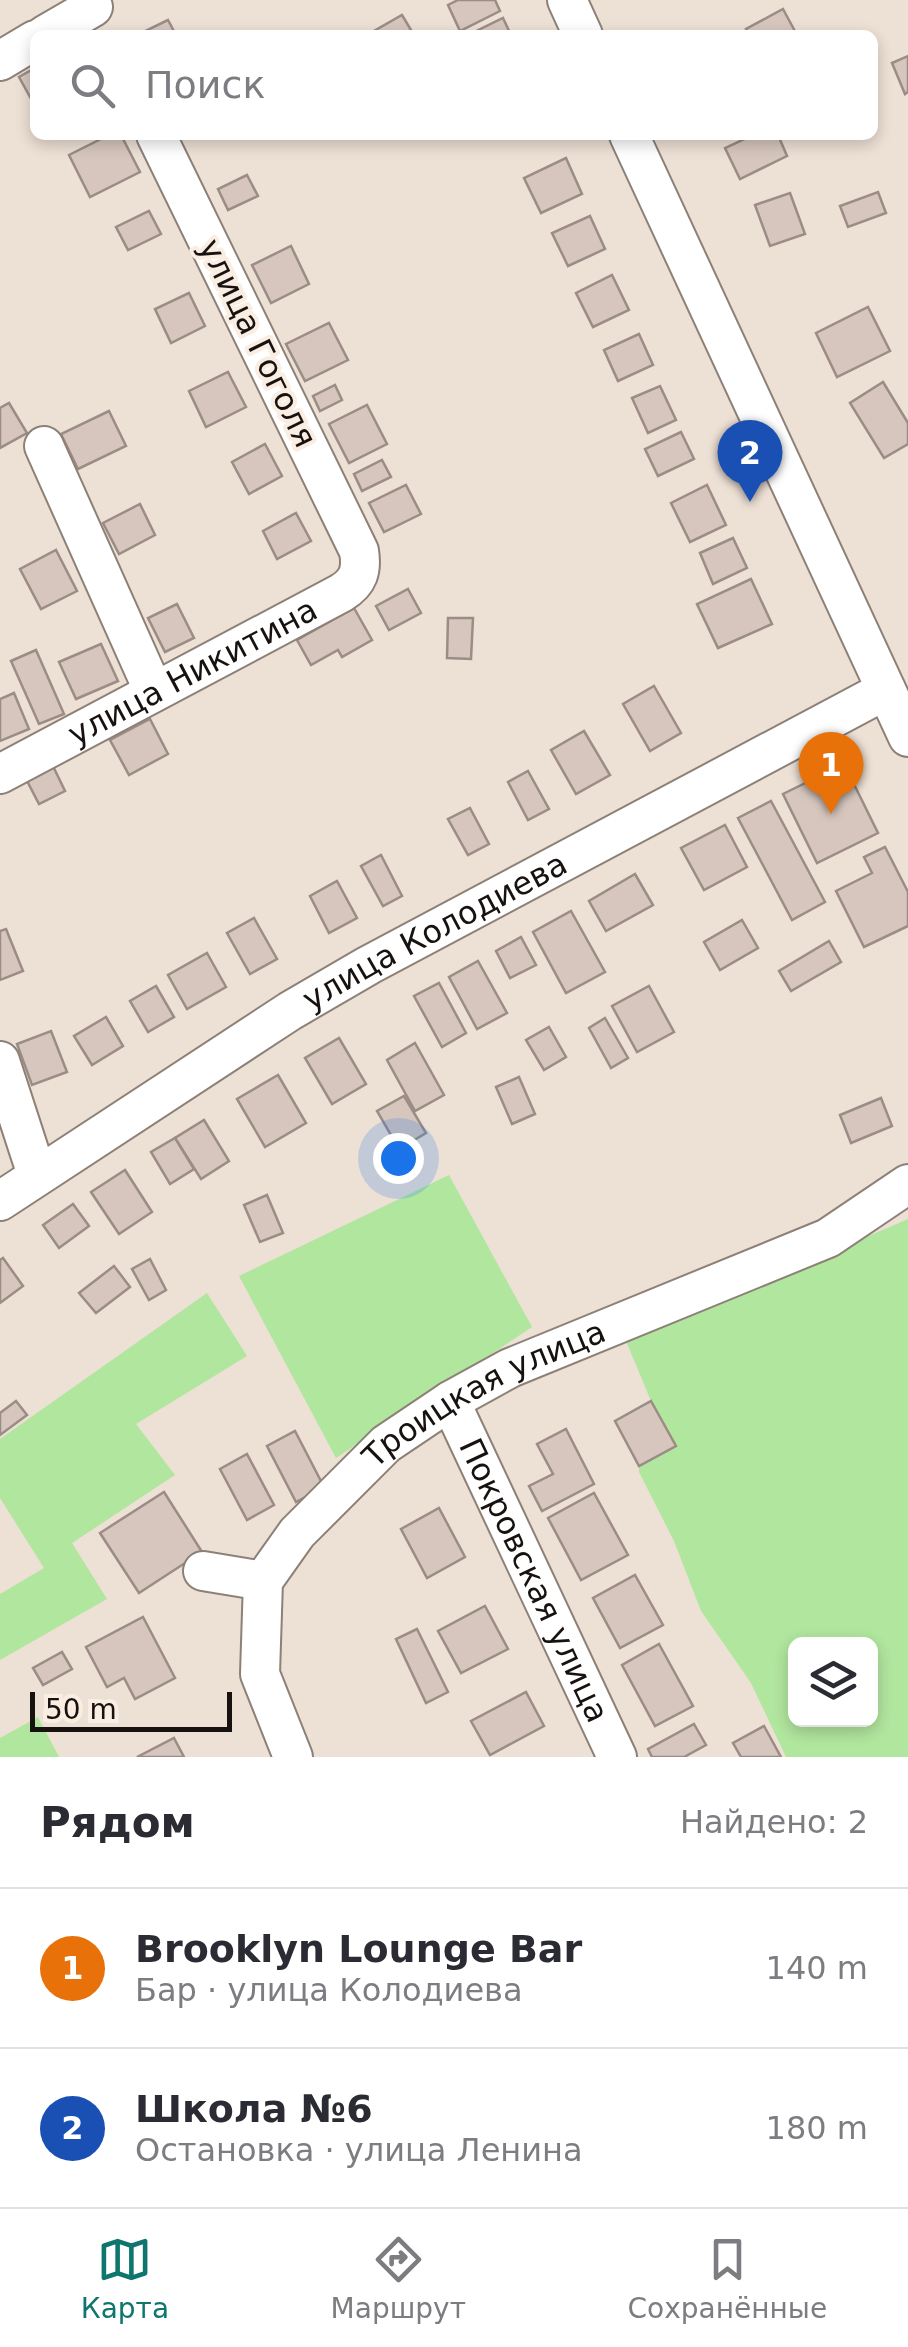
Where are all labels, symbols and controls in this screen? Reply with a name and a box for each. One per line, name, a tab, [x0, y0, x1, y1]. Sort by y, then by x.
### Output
search box	[30, 30, 878, 140]
icon: search	[65, 58, 120, 113]
text: Поиск	[145, 63, 265, 107]
street label: улица Гоголя	[191, 233, 325, 453]
pin: 2	[718, 420, 782, 502]
street label: улица Никитина	[61, 590, 324, 753]
pin: 1	[798, 732, 864, 814]
street label: улица Колодиева	[296, 844, 573, 1019]
your location	[373, 1133, 424, 1184]
street label: Троицкая улица	[354, 1312, 611, 1476]
street label: Покровская улица	[451, 1432, 617, 1728]
map controls	[788, 1637, 878, 1727]
button: layers	[788, 1637, 878, 1727]
scale bar	[30, 1687, 232, 1732]
text: 50 m	[45, 1693, 117, 1726]
text: Рядом	[40, 1798, 195, 1847]
text: Найдено: 2	[680, 1803, 868, 1841]
text: Brooklyn Lounge Bar	[135, 1927, 582, 1971]
text: 1	[61, 1949, 84, 1987]
text: 140 m	[766, 1949, 868, 1987]
text: Бар · улица Колодиева	[135, 1971, 523, 2009]
text: Школа №6	[135, 2087, 373, 2131]
text: 2	[61, 2109, 84, 2147]
text: 180 m	[766, 2109, 868, 2147]
text: Остановка · улица Ленина	[135, 2131, 583, 2169]
tab: Карта	[81, 2232, 169, 2325]
tab: Маршрут	[331, 2232, 466, 2325]
tab: Сохранённые	[628, 2232, 827, 2325]

